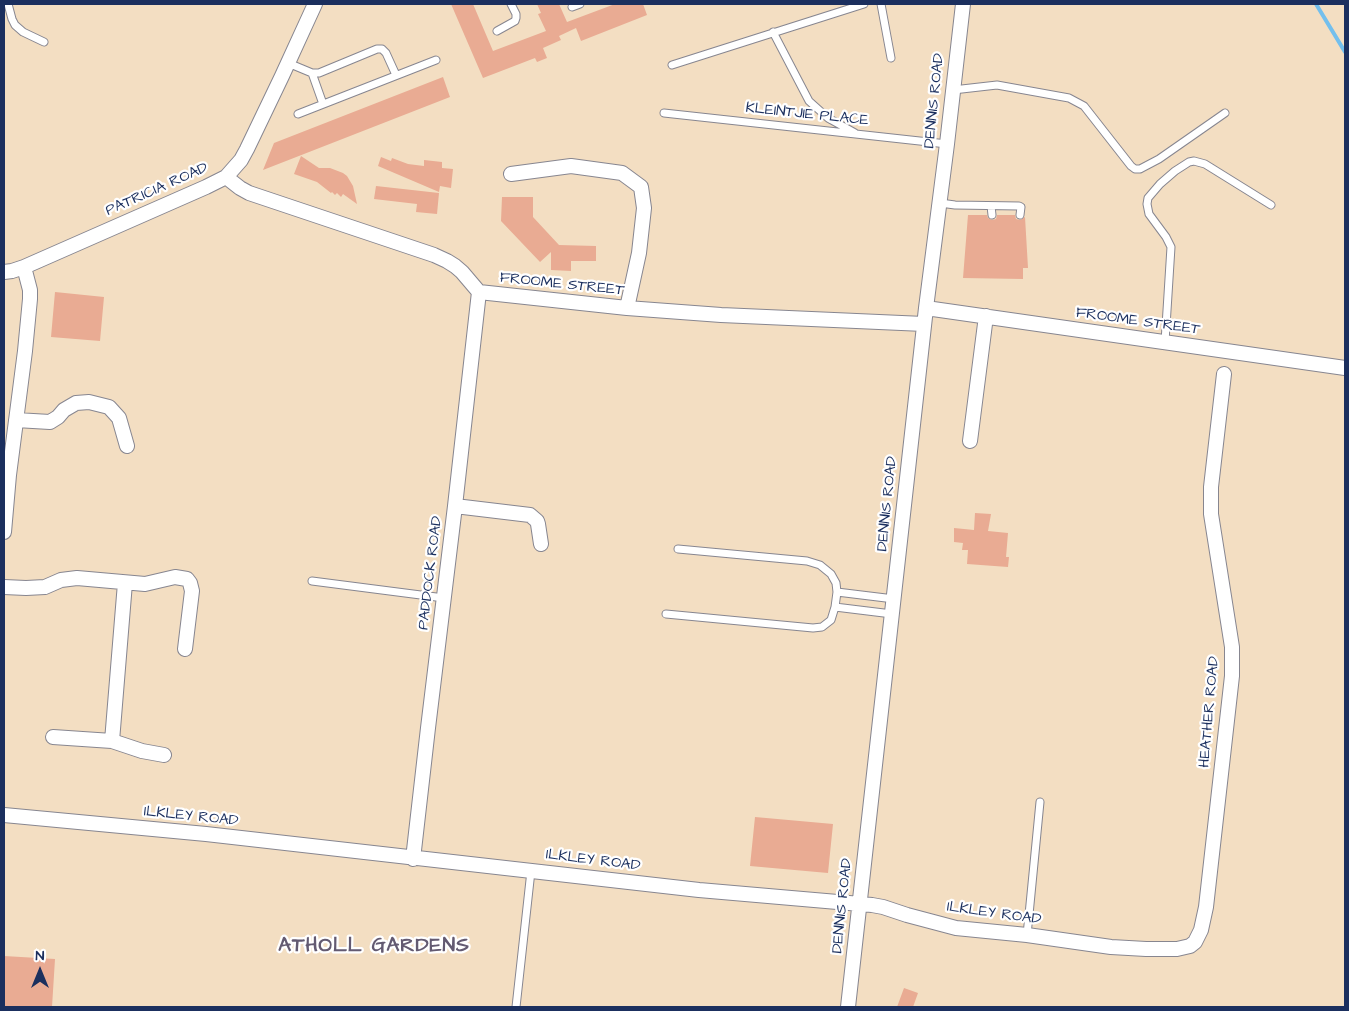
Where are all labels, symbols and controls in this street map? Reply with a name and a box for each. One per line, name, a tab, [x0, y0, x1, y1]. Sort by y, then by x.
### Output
street label: DENNIS ROAD	[921, 53, 949, 149]
street label: KLEINTJIE PLACE	[745, 100, 869, 130]
street label: PATRICIA ROAD	[103, 159, 211, 221]
street label: FROOME STREET	[499, 270, 625, 300]
street label: FROOME STREET	[1075, 304, 1201, 340]
street label: DENNIS ROAD	[874, 456, 902, 552]
street label: PADDOCK ROAD	[415, 515, 447, 631]
street label: HEATHER ROAD	[1196, 656, 1224, 768]
street label: ILKLEY ROAD	[143, 803, 239, 831]
street label: ILKLEY ROAD	[545, 846, 641, 876]
street label: DENNIS ROAD	[829, 858, 857, 954]
street label: ILKLEY ROAD	[946, 898, 1042, 930]
district label: ATHOLL GARDENS	[276, 935, 472, 959]
north arrow	[15, 946, 65, 996]
text: N	[36, 946, 44, 966]

